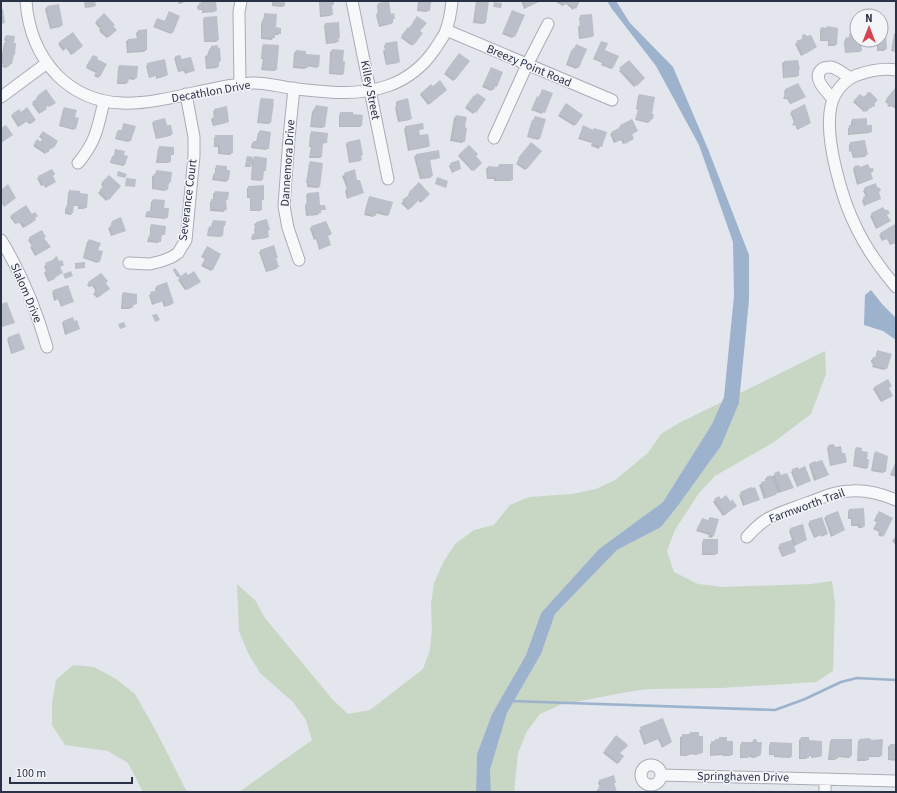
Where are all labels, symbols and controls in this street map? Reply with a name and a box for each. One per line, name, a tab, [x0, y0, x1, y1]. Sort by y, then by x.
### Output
north arrow	[849, 8, 889, 48]
text: N	[865, 11, 873, 26]
street label: Breezy Point Road	[484, 40, 574, 92]
street label: Killey Street	[356, 59, 384, 121]
street label: Decathlon Drive	[170, 77, 252, 107]
street label: Dannemora Drive	[276, 119, 300, 207]
street label: Severance Court	[175, 158, 201, 242]
street label: Slalom Drive	[6, 260, 46, 326]
street label: Farmworth Trail	[767, 484, 847, 528]
scale bar	[10, 759, 132, 785]
text: 100 m	[16, 765, 46, 782]
street label: Springhaven Drive	[697, 768, 789, 786]

